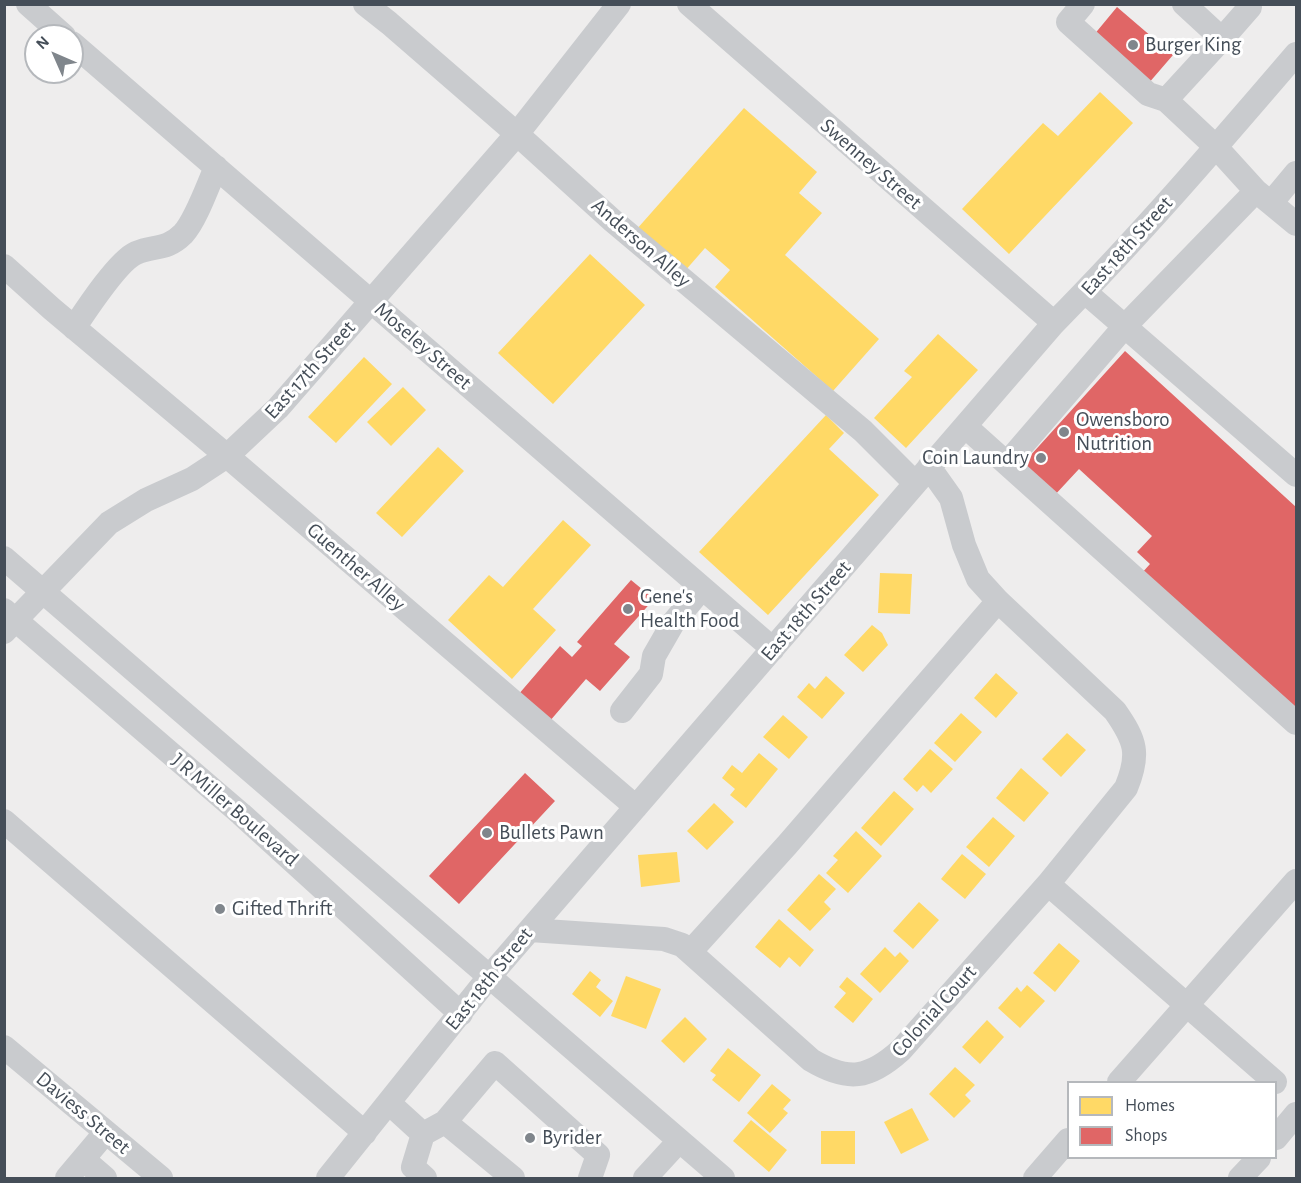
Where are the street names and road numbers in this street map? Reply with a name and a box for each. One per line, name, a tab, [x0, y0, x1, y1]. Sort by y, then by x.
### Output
street label: Swenney Street	[815, 113, 927, 215]
street label: East 18th Street	[1076, 191, 1178, 301]
street label: Anderson Alley	[586, 193, 696, 293]
street label: Moseley Street	[369, 297, 477, 395]
street label: East 17th Street	[259, 316, 361, 424]
street label: Guenther Alley	[302, 517, 410, 617]
street label: East 18th Street	[755, 556, 857, 666]
street label: J R Miller Boulevard	[166, 748, 304, 872]
street label: East 18th Street	[440, 922, 538, 1036]
street label: Colonial Court	[886, 960, 982, 1062]
street label: Daviess Street	[31, 1066, 135, 1160]

